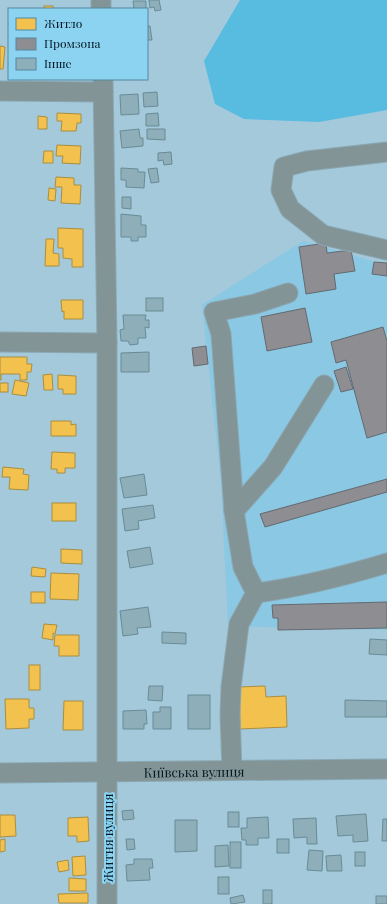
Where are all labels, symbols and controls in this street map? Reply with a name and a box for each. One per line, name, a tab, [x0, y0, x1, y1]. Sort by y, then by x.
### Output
legend	[8, 8, 148, 80]
text: Житло	[44, 15, 83, 31]
text: Промзона	[44, 35, 101, 51]
text: Інше	[44, 55, 72, 71]
street label: Київська вулиця	[144, 762, 244, 780]
street label: Житня вулиця	[99, 794, 116, 882]

